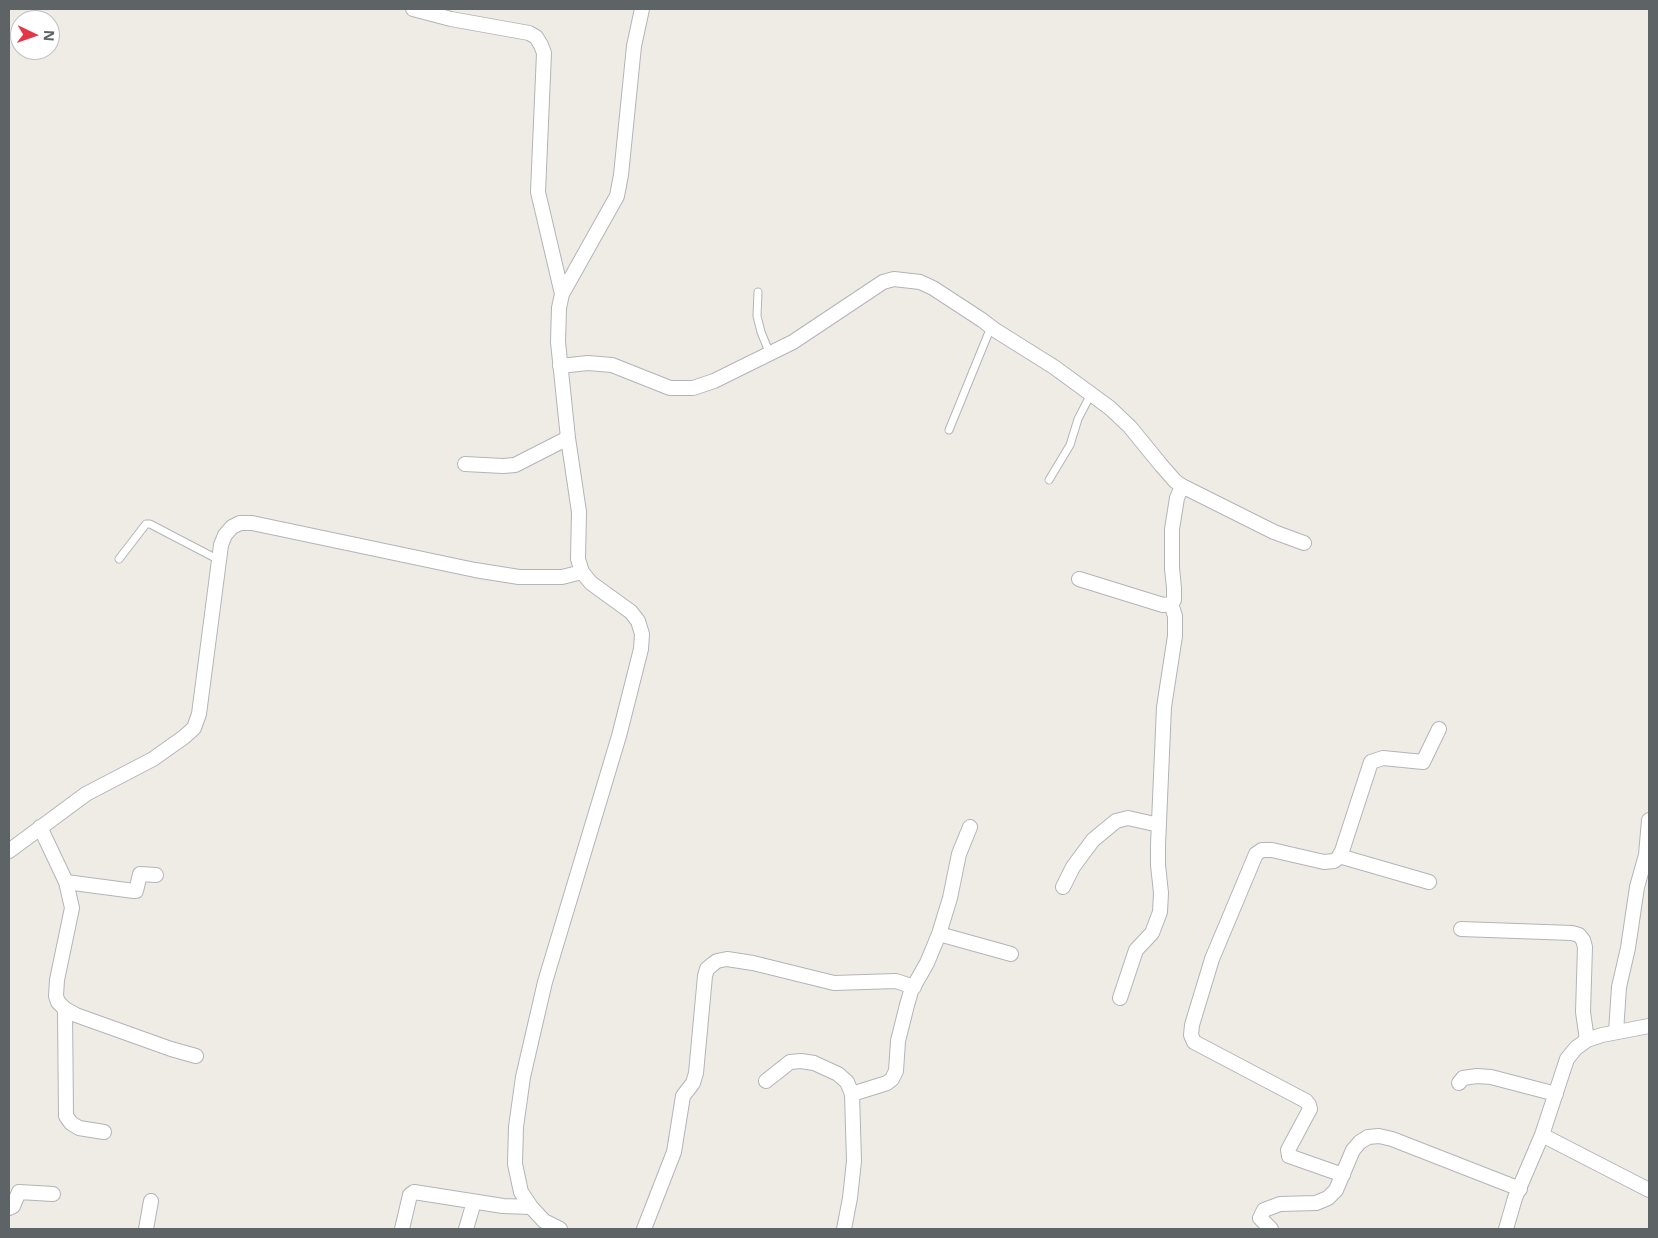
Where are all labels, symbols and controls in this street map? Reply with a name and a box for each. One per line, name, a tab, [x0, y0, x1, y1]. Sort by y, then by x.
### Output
north arrow	[10, 10, 60, 60]
text: N	[40, 30, 59, 42]

